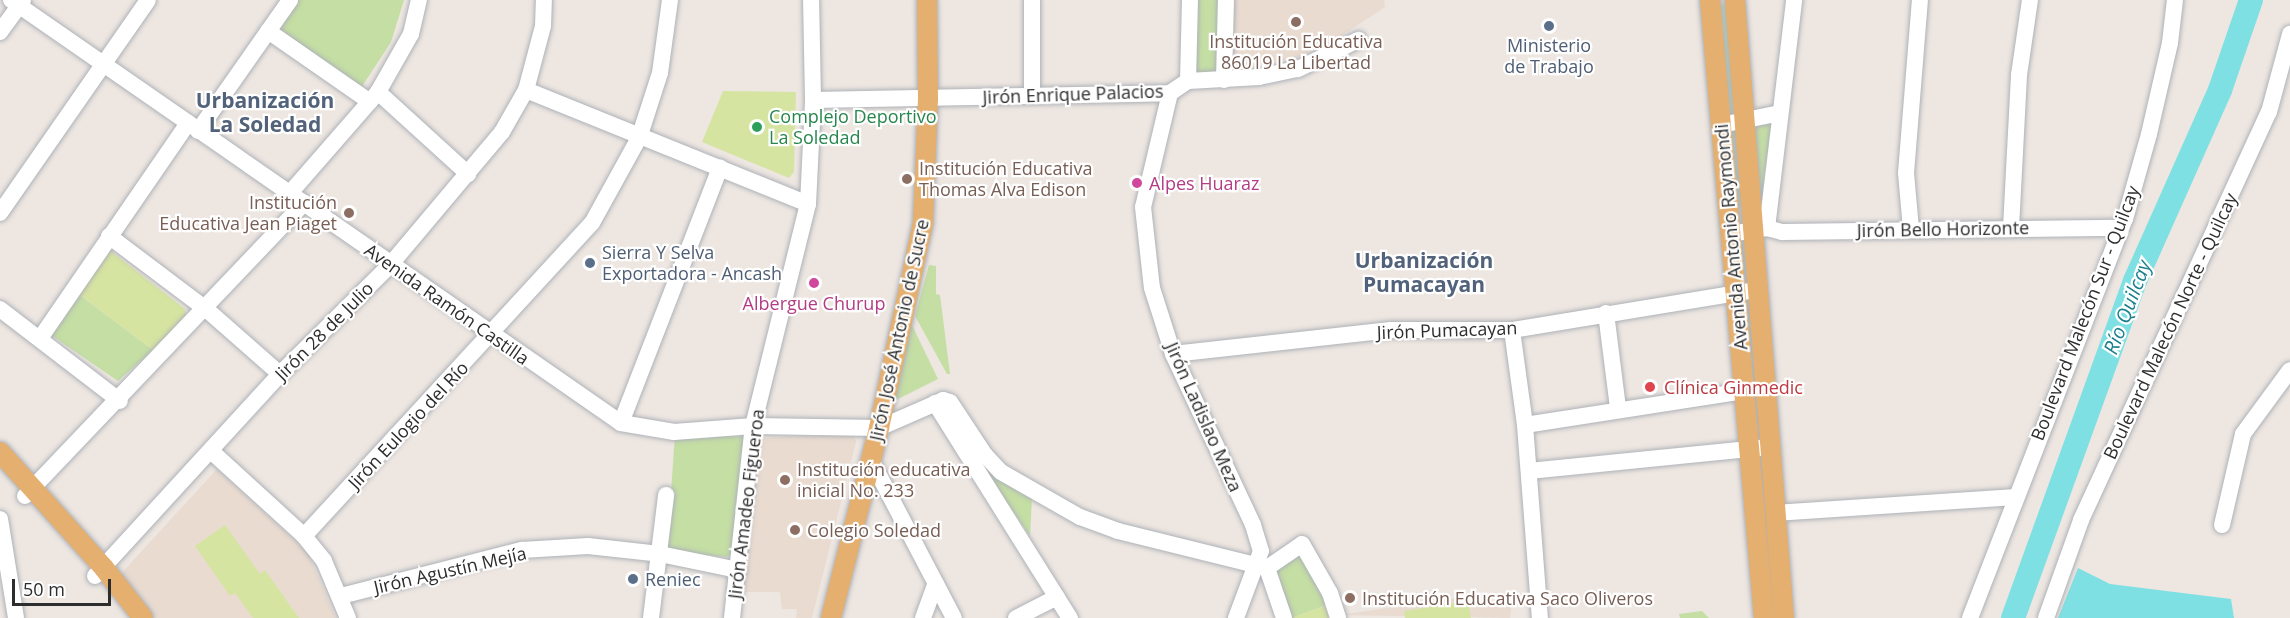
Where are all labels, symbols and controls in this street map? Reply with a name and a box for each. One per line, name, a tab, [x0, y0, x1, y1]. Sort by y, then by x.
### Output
marker: Institución Educativa 86019 La Libertad	[1289, 15, 1303, 29]
marker: Ministerio de Trabajo	[1542, 19, 1556, 33]
place label: Institución Educativa 86019 La Libertad	[1209, 31, 1383, 74]
place label: Ministerio de Trabajo	[1504, 35, 1594, 78]
street label: Jirón Enrique Palacios	[982, 80, 1164, 108]
district label: Urbanización La Soledad	[196, 87, 334, 137]
place label: Complejo Deportivo La Soledad	[769, 106, 937, 148]
marker: Complejo Deportivo La Soledad	[750, 120, 764, 134]
street label: Avenida Antonio Raymondi	[1710, 123, 1752, 351]
place label: Institución Educativa Thomas Alva Edison	[919, 158, 1092, 201]
marker: Institución Educativa Thomas Alva Edison	[900, 172, 914, 186]
place label: Alpes Huaraz	[1149, 172, 1259, 194]
marker: Alpes Huaraz	[1130, 176, 1144, 190]
street label: Boulevard Malecón Sur - Quilcay	[2026, 182, 2144, 444]
street label: Boulevard Malecón Norte - Quilcay	[2099, 189, 2241, 463]
place label: Institución Educativa Jean Piaget	[159, 192, 337, 234]
marker: Institución Educativa Jean Piaget	[342, 206, 356, 220]
street label: Jirón José Antonio de Sucre	[865, 217, 933, 443]
street label: Jirón Bello Horizonte	[1857, 217, 2029, 241]
street label: Avenida Ramón Castilla	[361, 239, 533, 369]
place label: Sierra Y Selva Exportadora - Ancash	[602, 242, 782, 284]
district label: Urbanización Pumacayan	[1355, 247, 1493, 297]
marker: Sierra Y Selva Exportadora - Ancash	[583, 256, 597, 270]
water label: Río Quilcay	[2098, 257, 2156, 357]
marker: Albergue Churup	[807, 276, 821, 290]
street label: Jirón 28 de Julio	[270, 277, 378, 385]
place label: Albergue Churup	[743, 292, 885, 314]
street label: Jirón Pumacayan	[1376, 317, 1518, 343]
street label: Jirón Ladislao Meza	[1161, 339, 1247, 495]
street label: Jirón Eulogio del Río	[343, 357, 473, 493]
place label: Clínica Ginmedic	[1664, 376, 1803, 398]
marker: Clínica Ginmedic	[1641, 378, 1659, 396]
street label: Jirón Amadeo Figueroa	[724, 408, 768, 600]
place label: Institución educativa inicial No. 233	[797, 459, 971, 502]
marker: Institución educativa inicial No. 233	[778, 473, 792, 487]
place label: Colegio Soledad	[807, 519, 941, 541]
marker: Colegio Soledad	[788, 523, 802, 537]
street label: Jirón Agustín Mejía	[372, 542, 528, 598]
scale bar	[15, 567, 114, 605]
place label: Reniec	[645, 568, 701, 590]
marker: Reniec	[626, 572, 640, 586]
text: 50 m	[23, 577, 65, 601]
place label: Institución Educativa Saco Oliveros	[1362, 587, 1653, 609]
marker: Institución Educativa Saco Oliveros	[1343, 591, 1357, 605]

